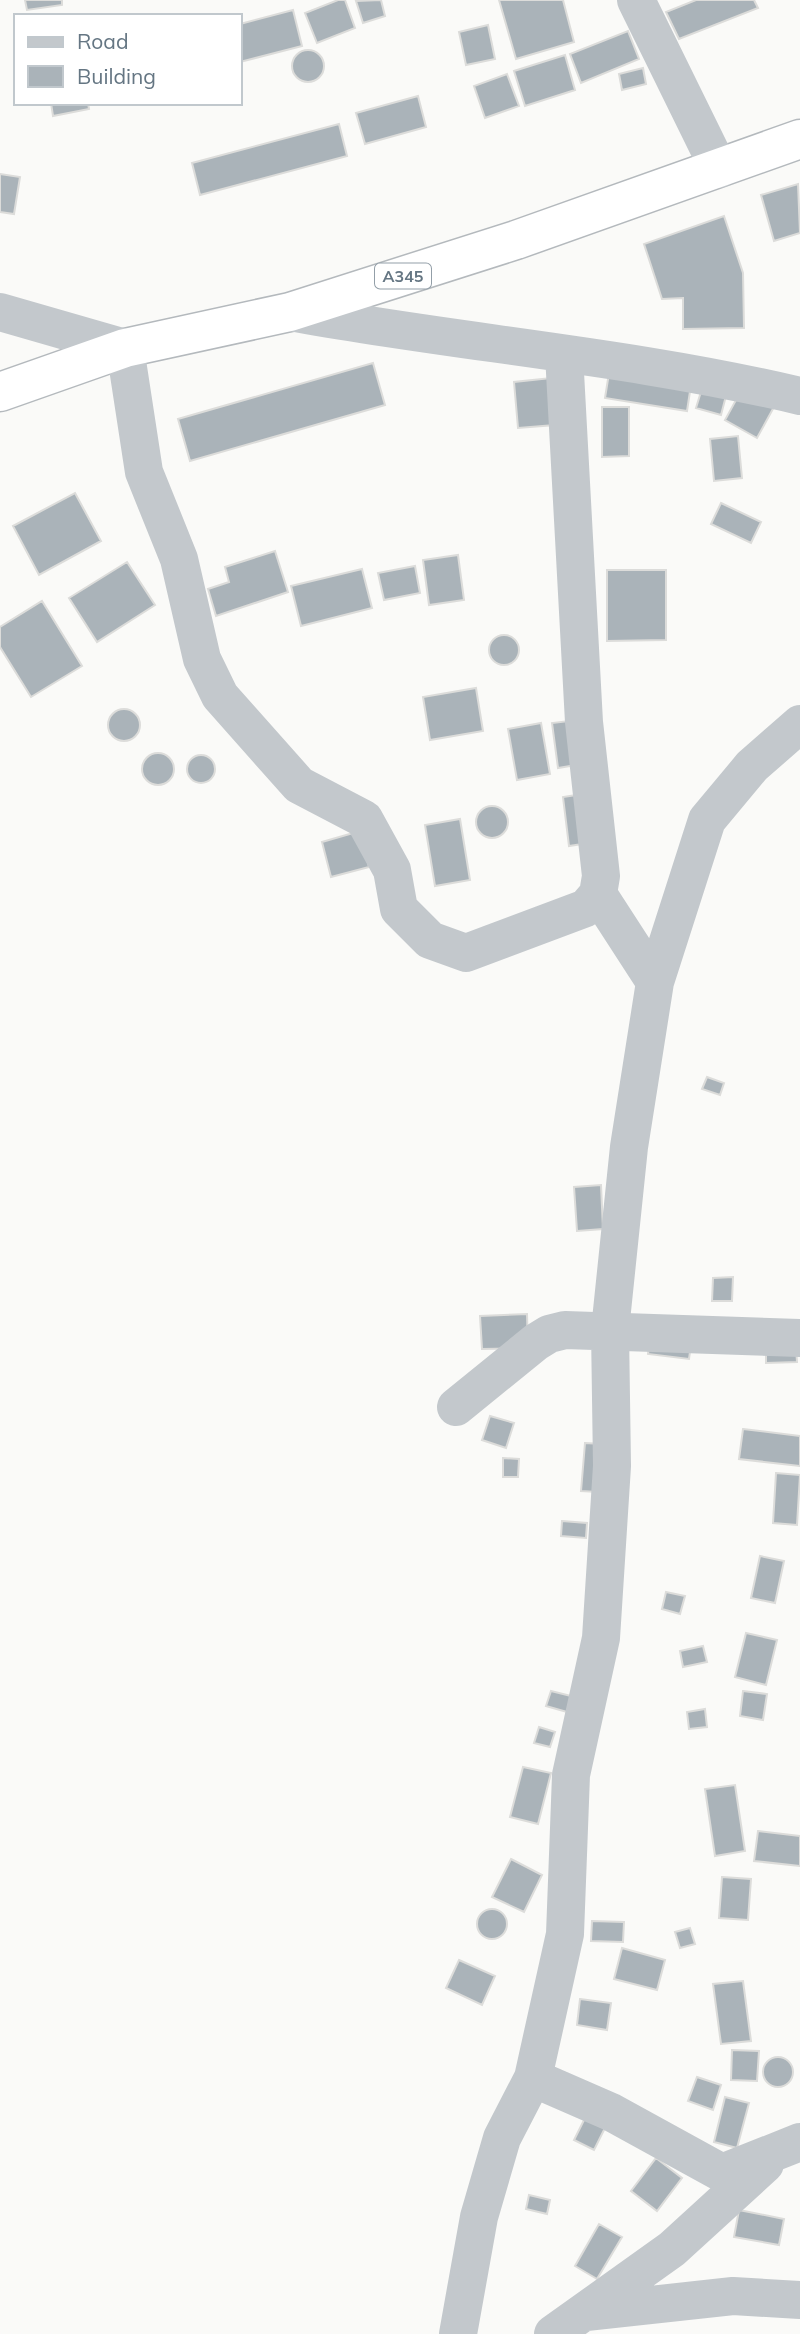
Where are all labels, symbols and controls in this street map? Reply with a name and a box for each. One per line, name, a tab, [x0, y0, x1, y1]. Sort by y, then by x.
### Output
legend	[14, 14, 242, 105]
text: Road	[77, 28, 128, 54]
text: Building	[77, 63, 156, 89]
road number: A345	[375, 264, 431, 288]

